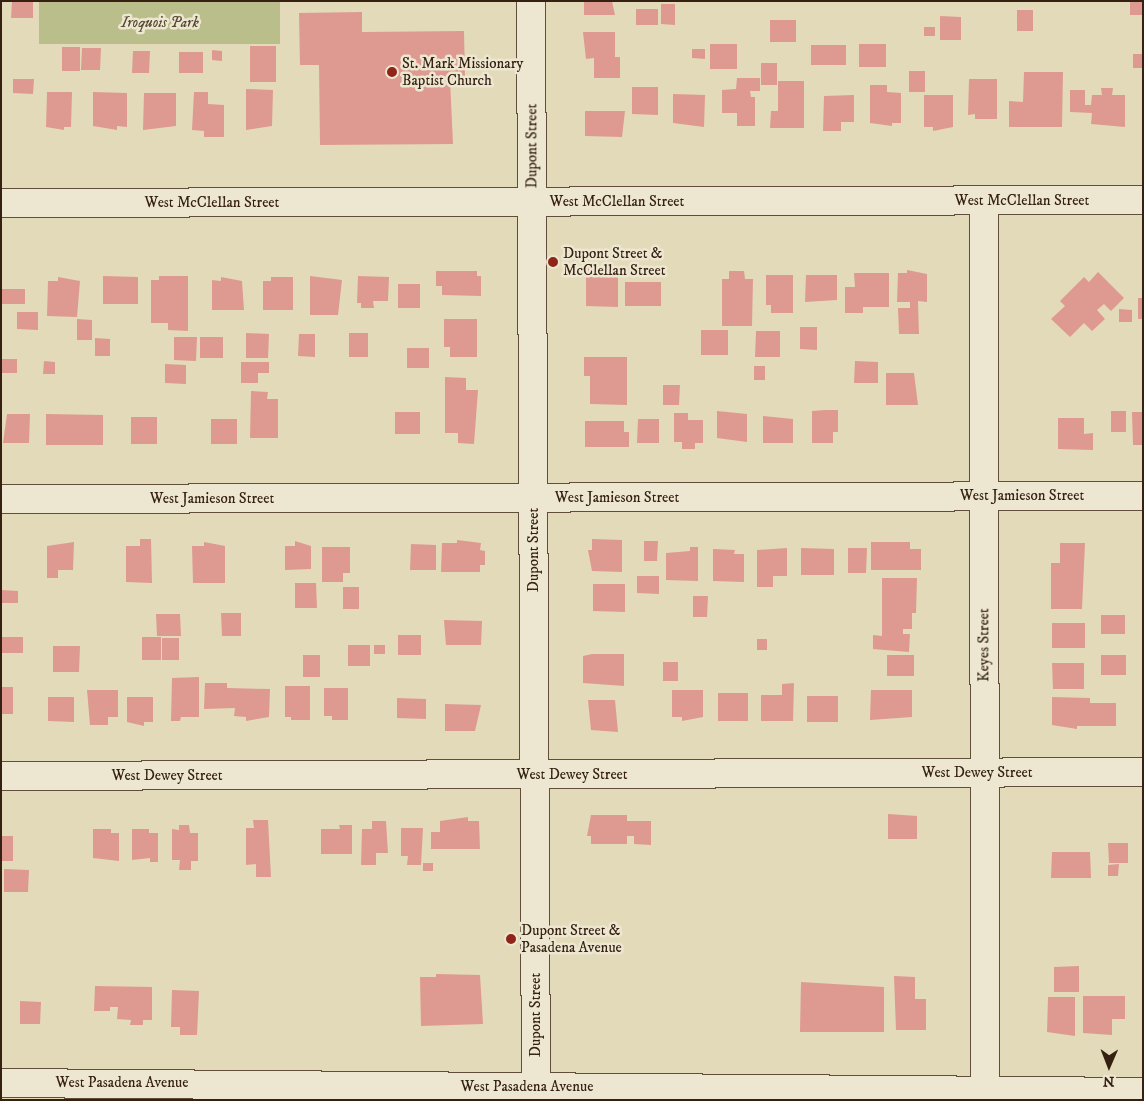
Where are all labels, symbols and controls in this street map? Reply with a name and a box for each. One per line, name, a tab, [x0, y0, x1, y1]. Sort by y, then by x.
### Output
park label: Iroquois Park	[121, 14, 199, 32]
place label: St. Mark Missionary Baptist Church	[402, 54, 523, 89]
marker: St. Mark Missionary Baptist Church	[386, 66, 398, 78]
street label: Dupont Street	[523, 104, 541, 188]
street label: West McClellan Street	[955, 192, 1089, 210]
street label: West McClellan Street	[550, 193, 684, 211]
street label: West McClellan Street	[145, 194, 279, 212]
place label: Dupont Street & McClellan Street	[563, 244, 666, 279]
marker: Dupont Street & McClellan Street	[547, 256, 559, 268]
street label: West Jamieson Street	[960, 487, 1084, 505]
street label: West Jamieson Street	[555, 489, 679, 507]
street label: West Jamieson Street	[150, 490, 274, 508]
street label: Dupont Street	[525, 508, 543, 592]
street label: Keyes Street	[975, 608, 993, 682]
street label: West Dewey Street	[921, 764, 1033, 782]
street label: West Dewey Street	[516, 766, 628, 784]
street label: West Dewey Street	[111, 767, 223, 785]
place label: Dupont Street & Pasadena Avenue	[521, 921, 622, 956]
marker: Dupont Street & Pasadena Avenue	[505, 933, 517, 945]
street label: Dupont Street	[527, 973, 545, 1057]
north arrow	[1084, 1041, 1134, 1091]
text: N	[1103, 1072, 1115, 1090]
street label: West Pasadena Avenue	[55, 1074, 189, 1092]
street label: West Pasadena Avenue	[460, 1078, 594, 1096]

